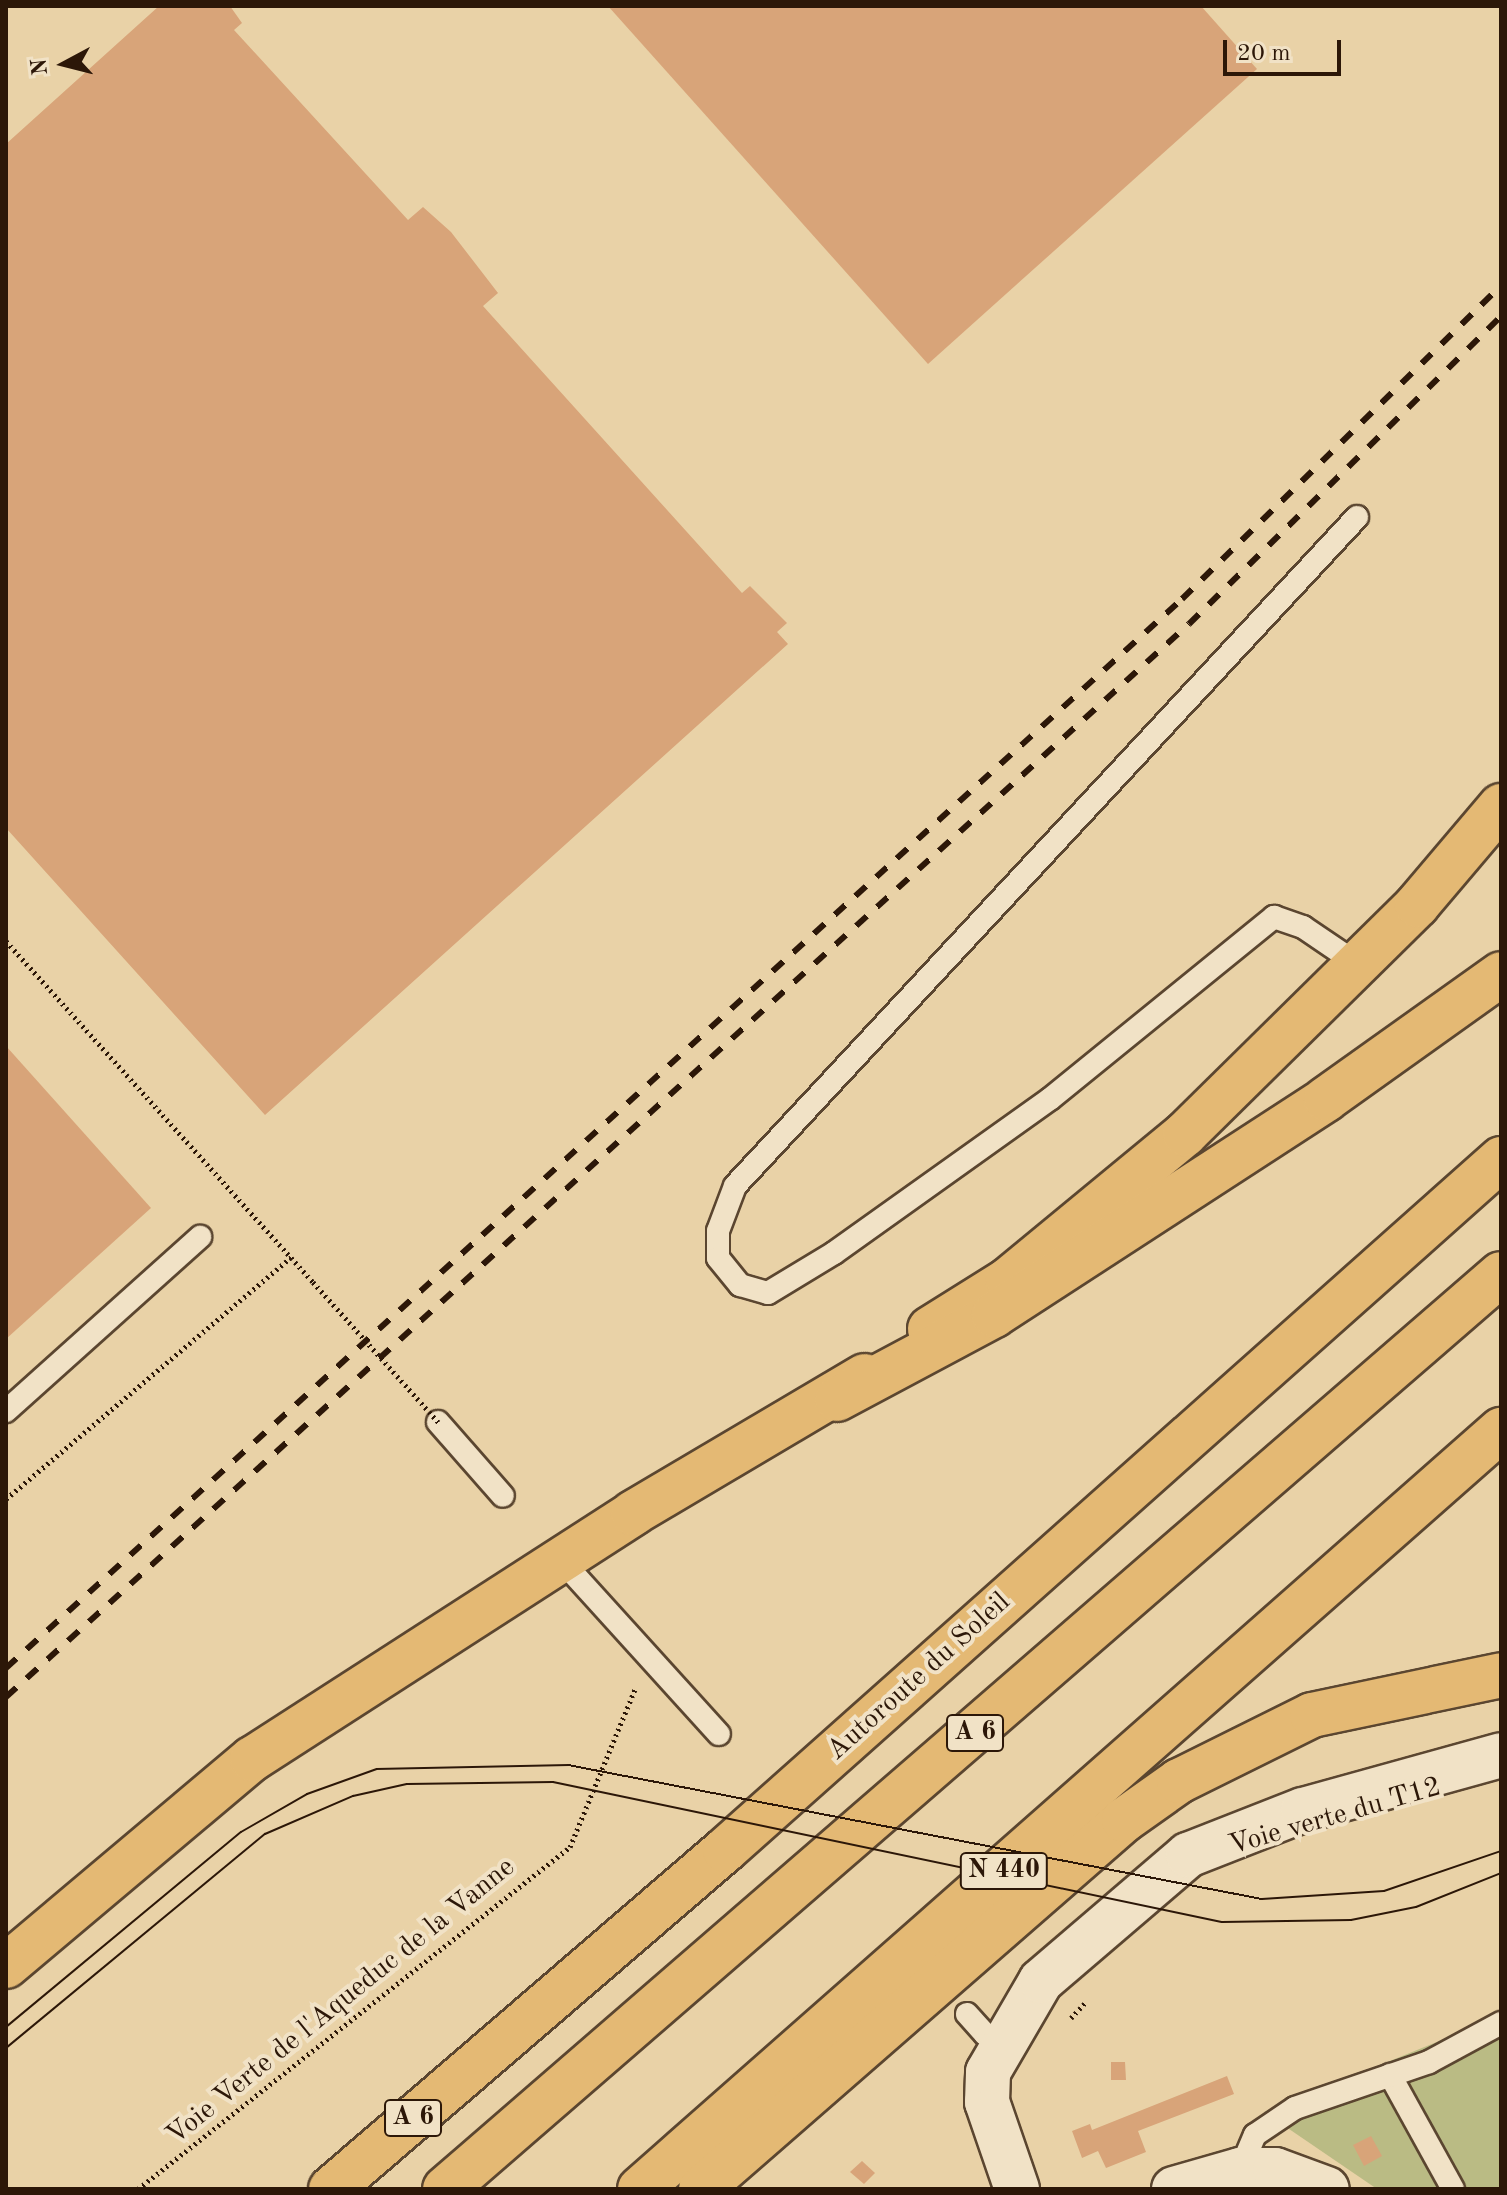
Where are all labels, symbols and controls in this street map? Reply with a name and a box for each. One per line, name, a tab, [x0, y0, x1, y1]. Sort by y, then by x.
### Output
north arrow	[24, 24, 104, 104]
scale bar	[1227, 24, 1345, 74]
text: 20 m	[1237, 42, 1291, 66]
text: N	[28, 57, 52, 77]
street label: Autoroute du Soleil	[820, 1586, 1018, 1768]
road number: A 6	[945, 1711, 1005, 1755]
street label: Voie verte du T12	[1225, 1771, 1445, 1863]
road number: N 440	[958, 1849, 1050, 1893]
street label: Voie Verte de l'Aqueduc de la Vanne	[160, 1851, 522, 2153]
road number: A 6	[383, 2096, 443, 2140]

